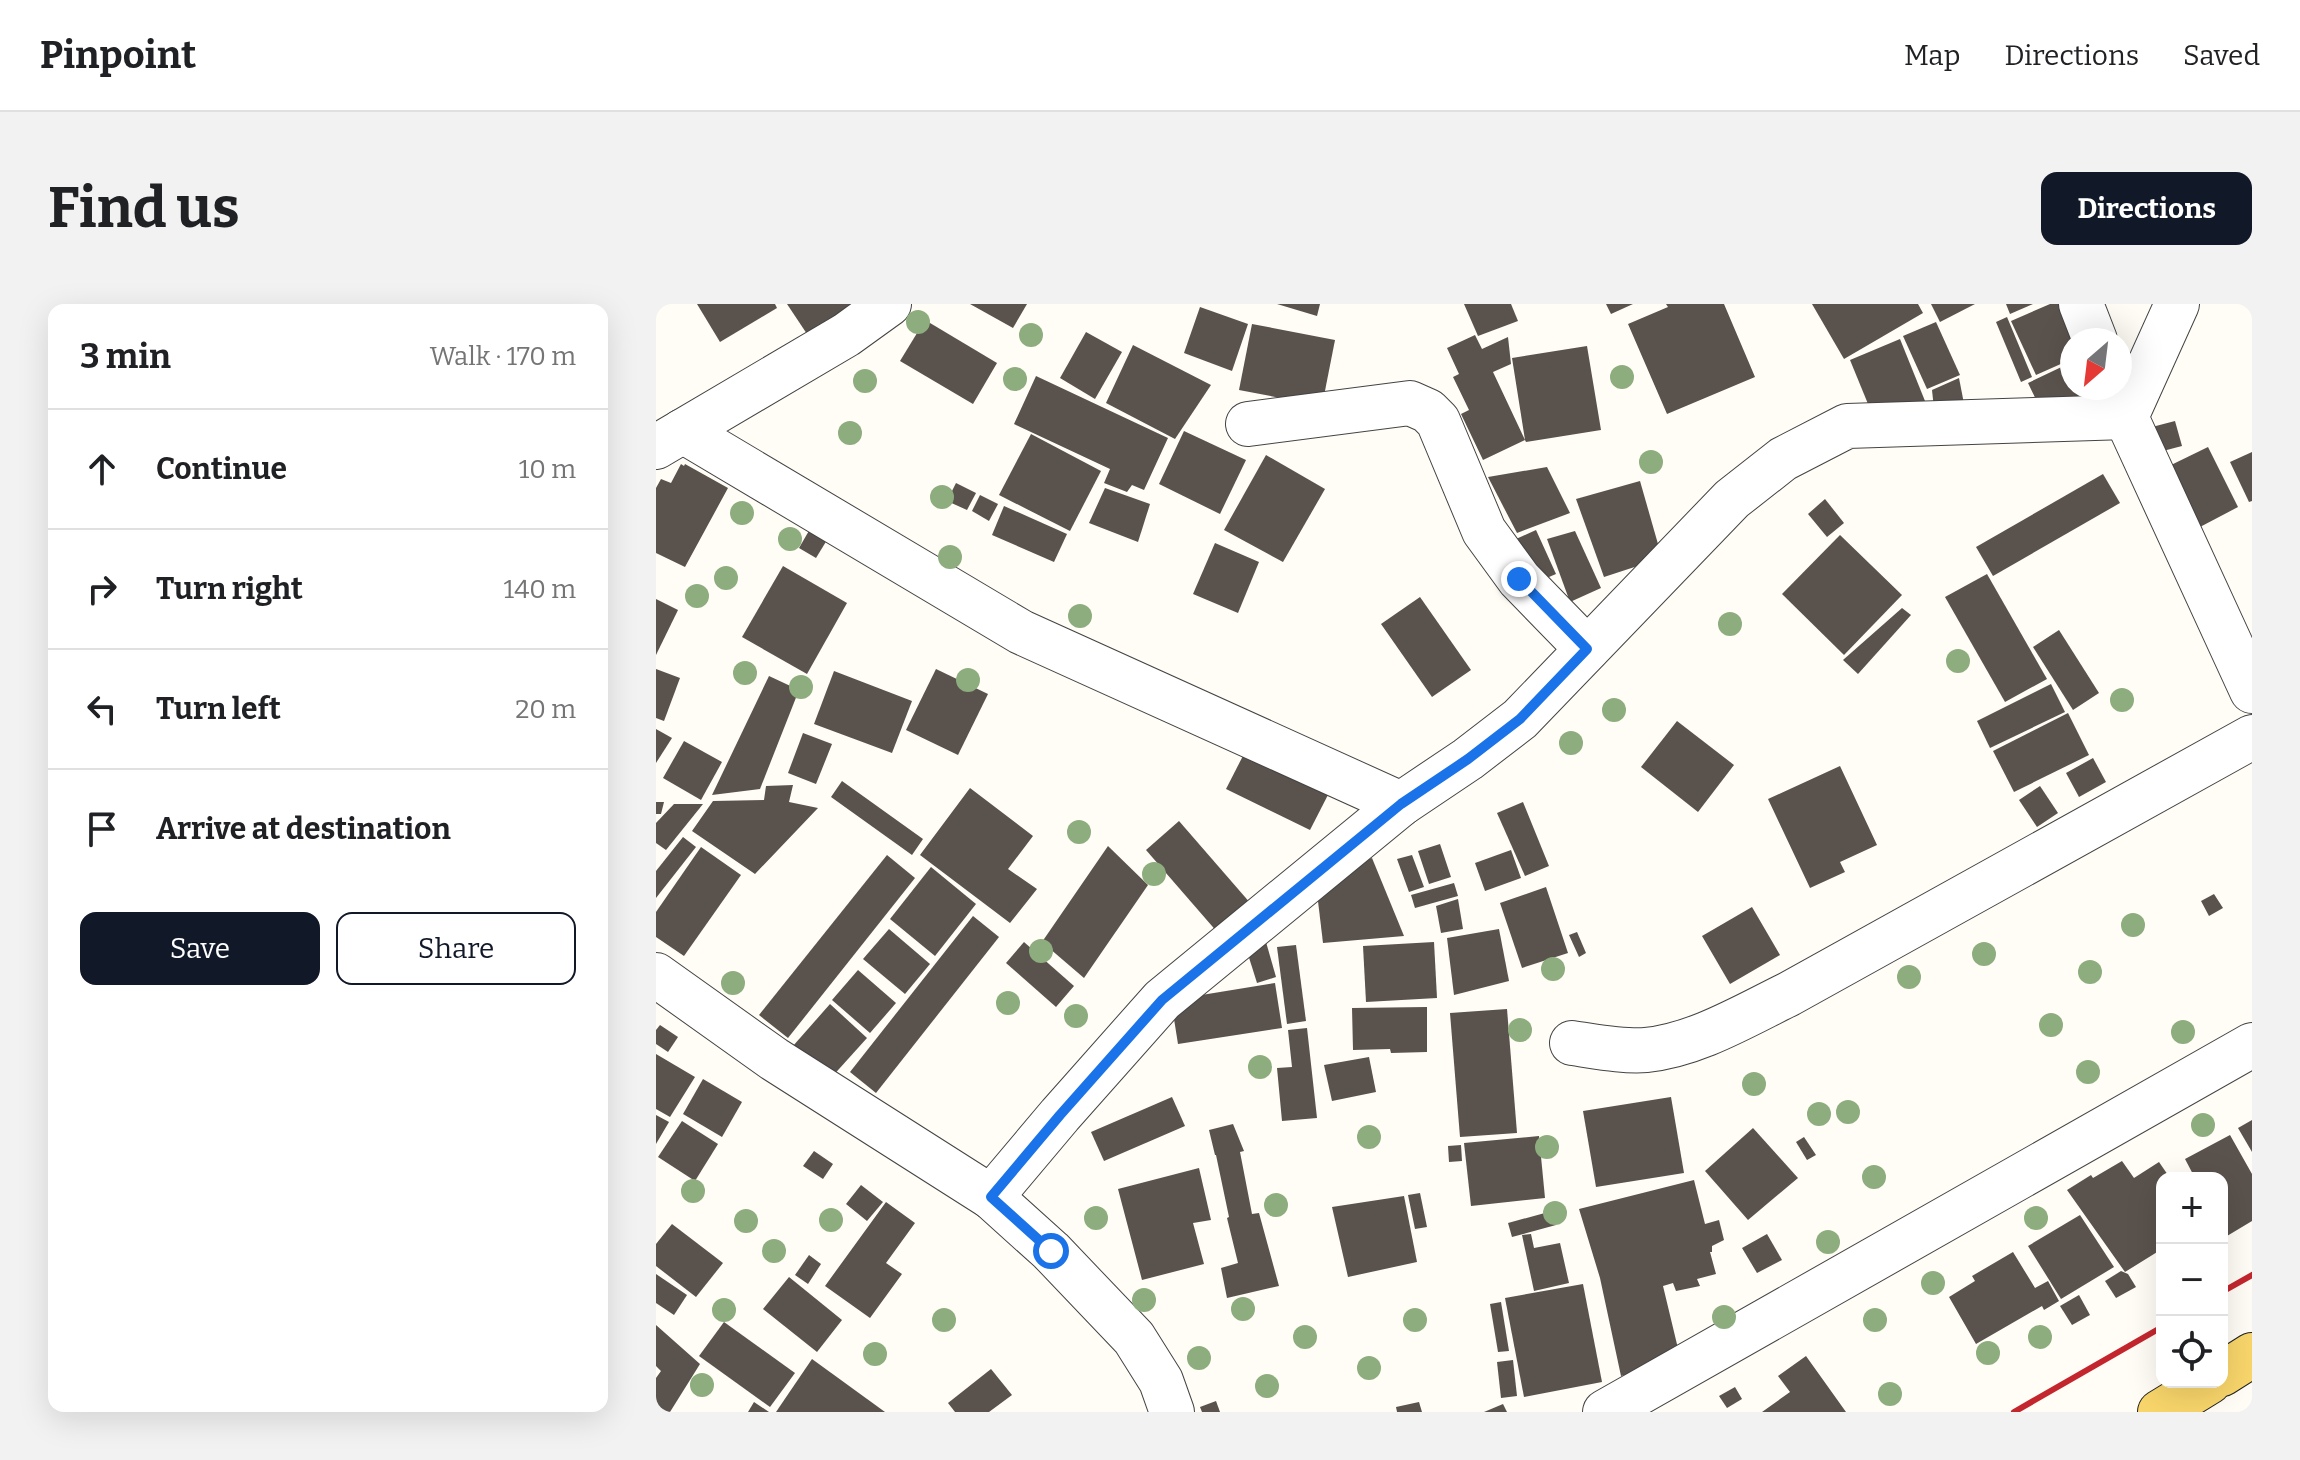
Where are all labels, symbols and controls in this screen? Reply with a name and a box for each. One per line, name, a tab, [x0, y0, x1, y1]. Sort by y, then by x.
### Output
text: Pinpoint	[40, 32, 196, 78]
text: Map	[1904, 39, 1960, 72]
text: Directions	[2004, 39, 2139, 72]
text: Saved	[2183, 39, 2260, 72]
button: Directions	[2041, 172, 2252, 245]
text: Find us	[48, 175, 240, 242]
north arrow	[2060, 328, 2132, 400]
text: 3 min	[80, 336, 171, 377]
text: Walk · 170 m	[430, 341, 576, 372]
icon: ahead	[80, 447, 124, 491]
text: Continue	[156, 451, 287, 487]
text: 10 m	[519, 454, 576, 485]
route end	[1501, 561, 1537, 597]
icon: right	[80, 567, 124, 611]
text: Turn right	[156, 571, 303, 607]
text: 140 m	[504, 574, 576, 605]
icon: left	[80, 687, 124, 731]
text: Turn left	[156, 691, 281, 727]
text: 20 m	[515, 694, 576, 725]
icon: arrive	[80, 807, 124, 851]
text: Arrive at destination	[156, 811, 451, 847]
button: Save	[80, 912, 320, 985]
button: Share	[336, 912, 576, 985]
map controls	[2156, 1172, 2228, 1388]
button: +	[2156, 1172, 2228, 1244]
route start	[1033, 1233, 1069, 1269]
button: −	[2156, 1244, 2228, 1316]
button: locate	[2156, 1316, 2228, 1388]

